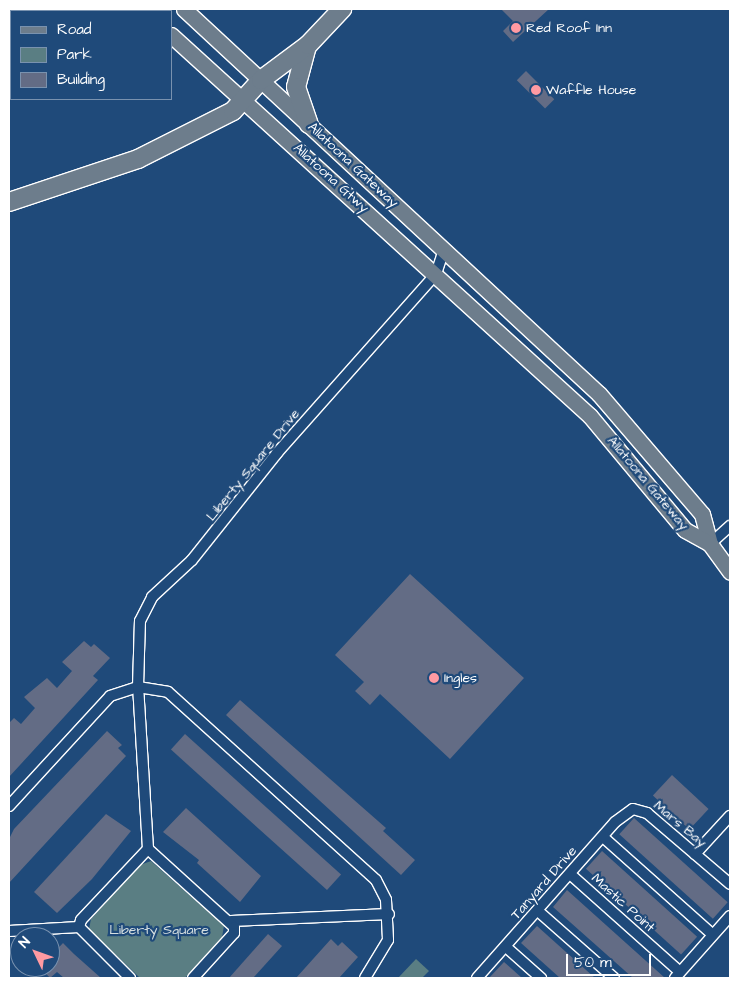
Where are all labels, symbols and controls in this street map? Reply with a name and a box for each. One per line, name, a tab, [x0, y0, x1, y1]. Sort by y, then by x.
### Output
legend	[10, 10, 172, 100]
text: Road	[57, 19, 91, 40]
place label: Red Roof Inn	[526, 20, 612, 36]
marker: Red Roof Inn	[510, 22, 522, 34]
text: Park	[57, 44, 92, 65]
text: Building	[57, 69, 105, 90]
place label: Waffle House	[546, 82, 636, 98]
marker: Waffle House	[530, 84, 542, 96]
street label: Allatoona Gateway	[304, 119, 402, 211]
street label: Allatoona Gtwy	[290, 140, 372, 216]
street label: Liberty Square Drive	[203, 406, 303, 524]
street label: Allatoona Gateway	[604, 432, 692, 534]
place label: Ingles	[444, 670, 477, 686]
marker: Ingles	[428, 672, 440, 684]
street label: Mars Bay	[650, 797, 710, 851]
street label: Tanyard Drive	[508, 843, 580, 923]
street label: Mastic Point	[588, 870, 658, 936]
park label: Liberty Square	[109, 922, 209, 938]
north arrow	[10, 927, 60, 977]
text: N	[14, 933, 35, 953]
scale bar	[569, 944, 654, 976]
text: 50 m	[574, 952, 612, 973]

